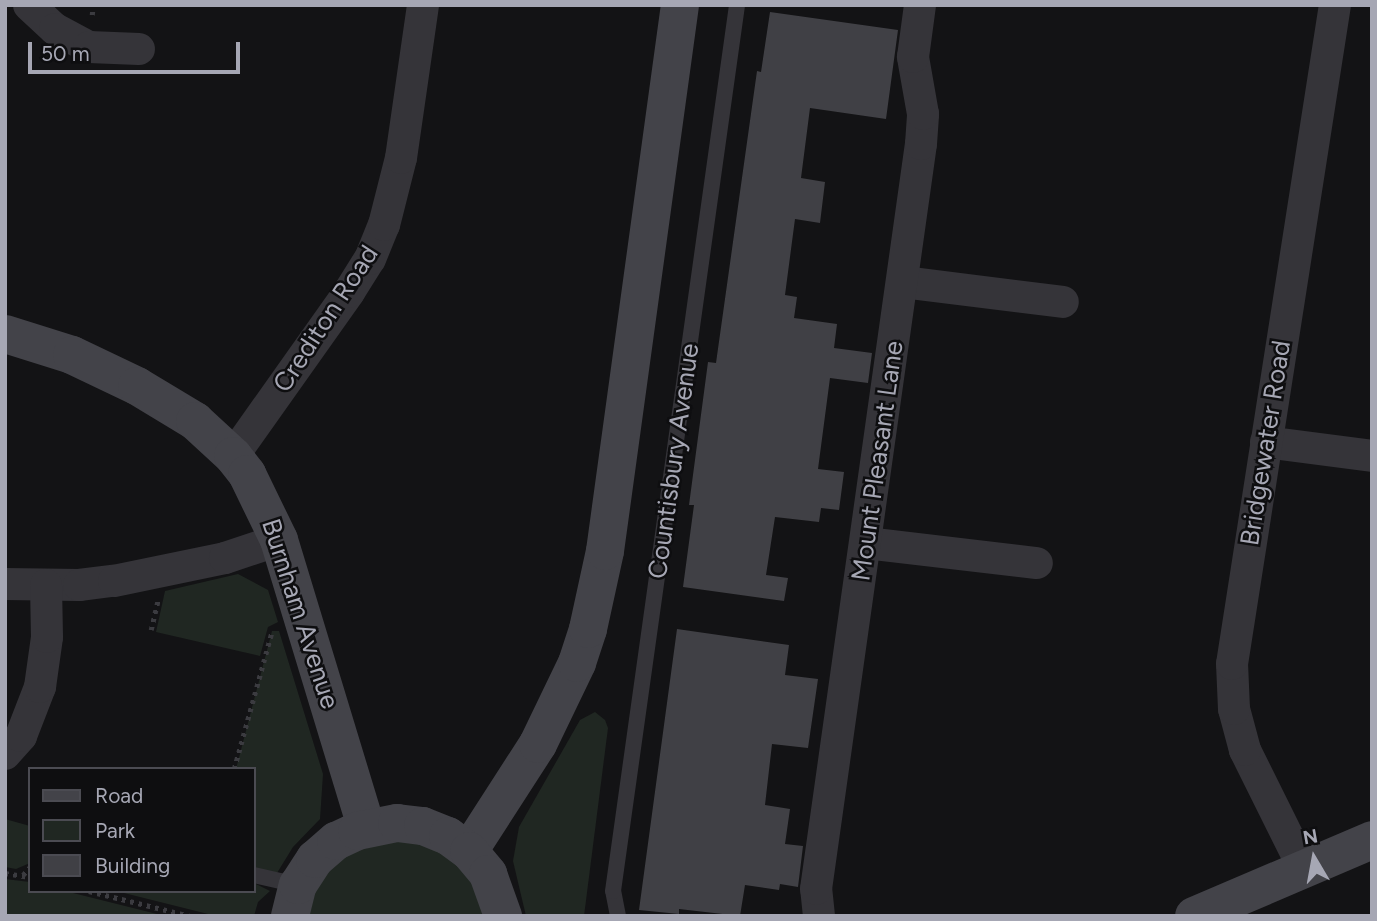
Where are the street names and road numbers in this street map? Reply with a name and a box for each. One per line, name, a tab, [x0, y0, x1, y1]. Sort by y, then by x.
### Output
street label: Crediton Road	[267, 240, 385, 398]
street label: Bridgewater Road	[1234, 338, 1298, 548]
street label: Mount Pleasant Lane	[846, 339, 910, 583]
street label: Countisbury Avenue	[642, 341, 706, 581]
street label: Burnham Avenue	[255, 515, 345, 713]

